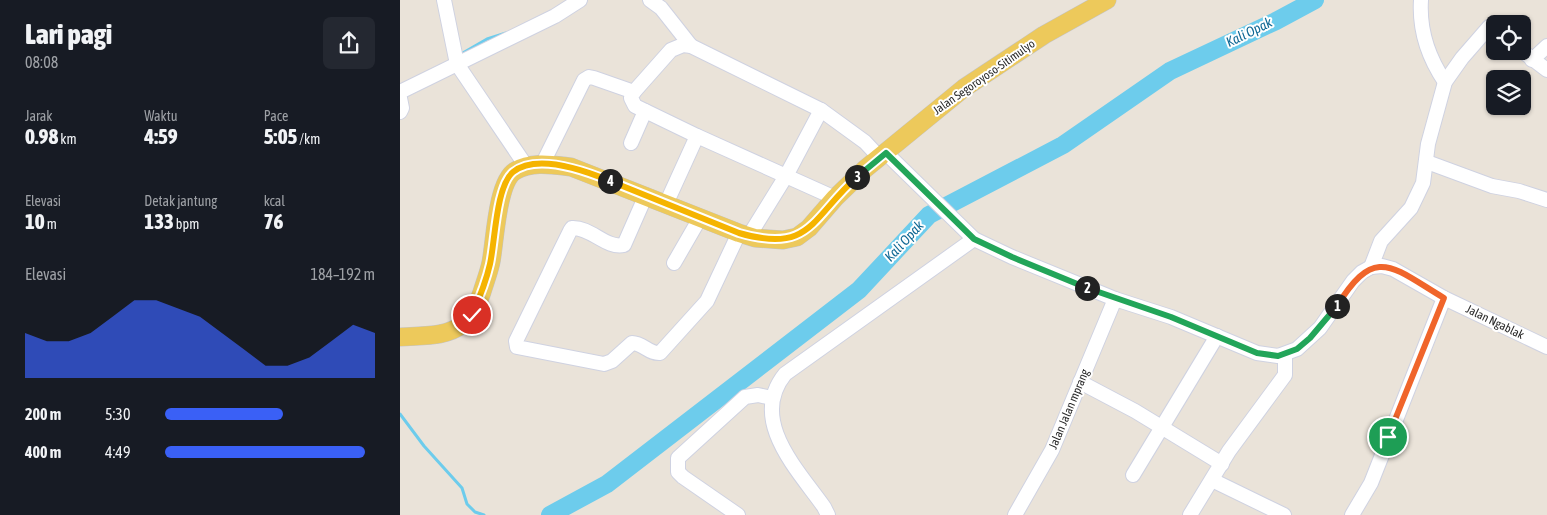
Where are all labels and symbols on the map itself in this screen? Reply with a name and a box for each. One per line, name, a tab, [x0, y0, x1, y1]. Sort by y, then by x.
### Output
water label: Kali Opak	[1223, 14, 1275, 50]
street label: Jalan Segoroyoso-Sitimulyo	[930, 36, 1038, 117]
pin: 3	[844, 164, 870, 190]
pin: 4	[598, 168, 622, 194]
water label: Kali Opak	[881, 217, 927, 265]
pin: 2	[1074, 276, 1100, 300]
pin	[451, 294, 493, 336]
pin: 1	[1324, 294, 1350, 318]
street label: Jalan Ngablak	[1464, 302, 1527, 342]
street label: Jalan Jalan mprang	[1046, 366, 1092, 451]
pin	[1367, 416, 1409, 458]

